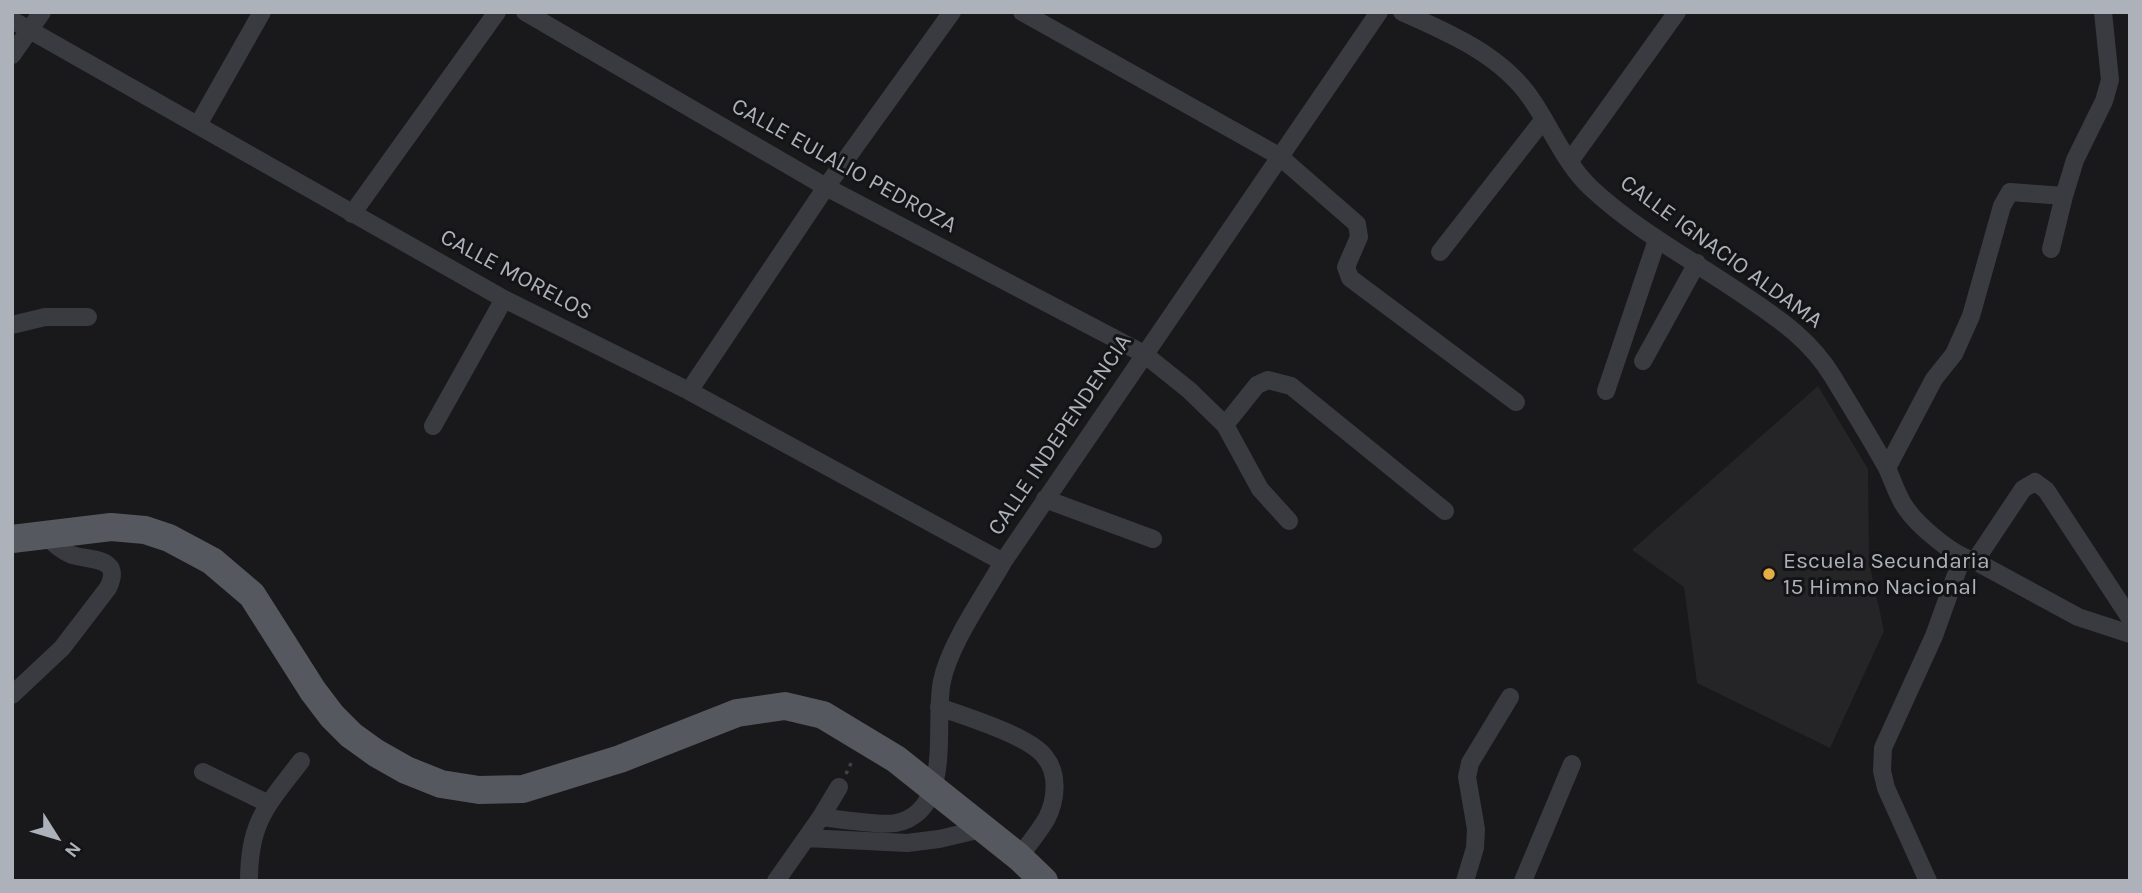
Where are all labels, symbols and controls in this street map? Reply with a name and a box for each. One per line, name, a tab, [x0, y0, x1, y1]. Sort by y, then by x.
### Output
street label: CALLE EULALIO PEDROZA	[727, 93, 961, 239]
street label: CALLE IGNACIO ALDAMA	[1614, 169, 1828, 335]
street label: CALLE MORELOS	[435, 223, 597, 327]
street label: CALLE INDEPENDENCIA	[982, 329, 1138, 541]
place label: Escuela Secundaria 15 Himno Nacional	[1783, 547, 1990, 601]
marker: Escuela Secundaria 15 Himno Nacional	[1761, 566, 1777, 582]
north arrow	[21, 802, 91, 872]
text: N	[60, 838, 86, 862]

